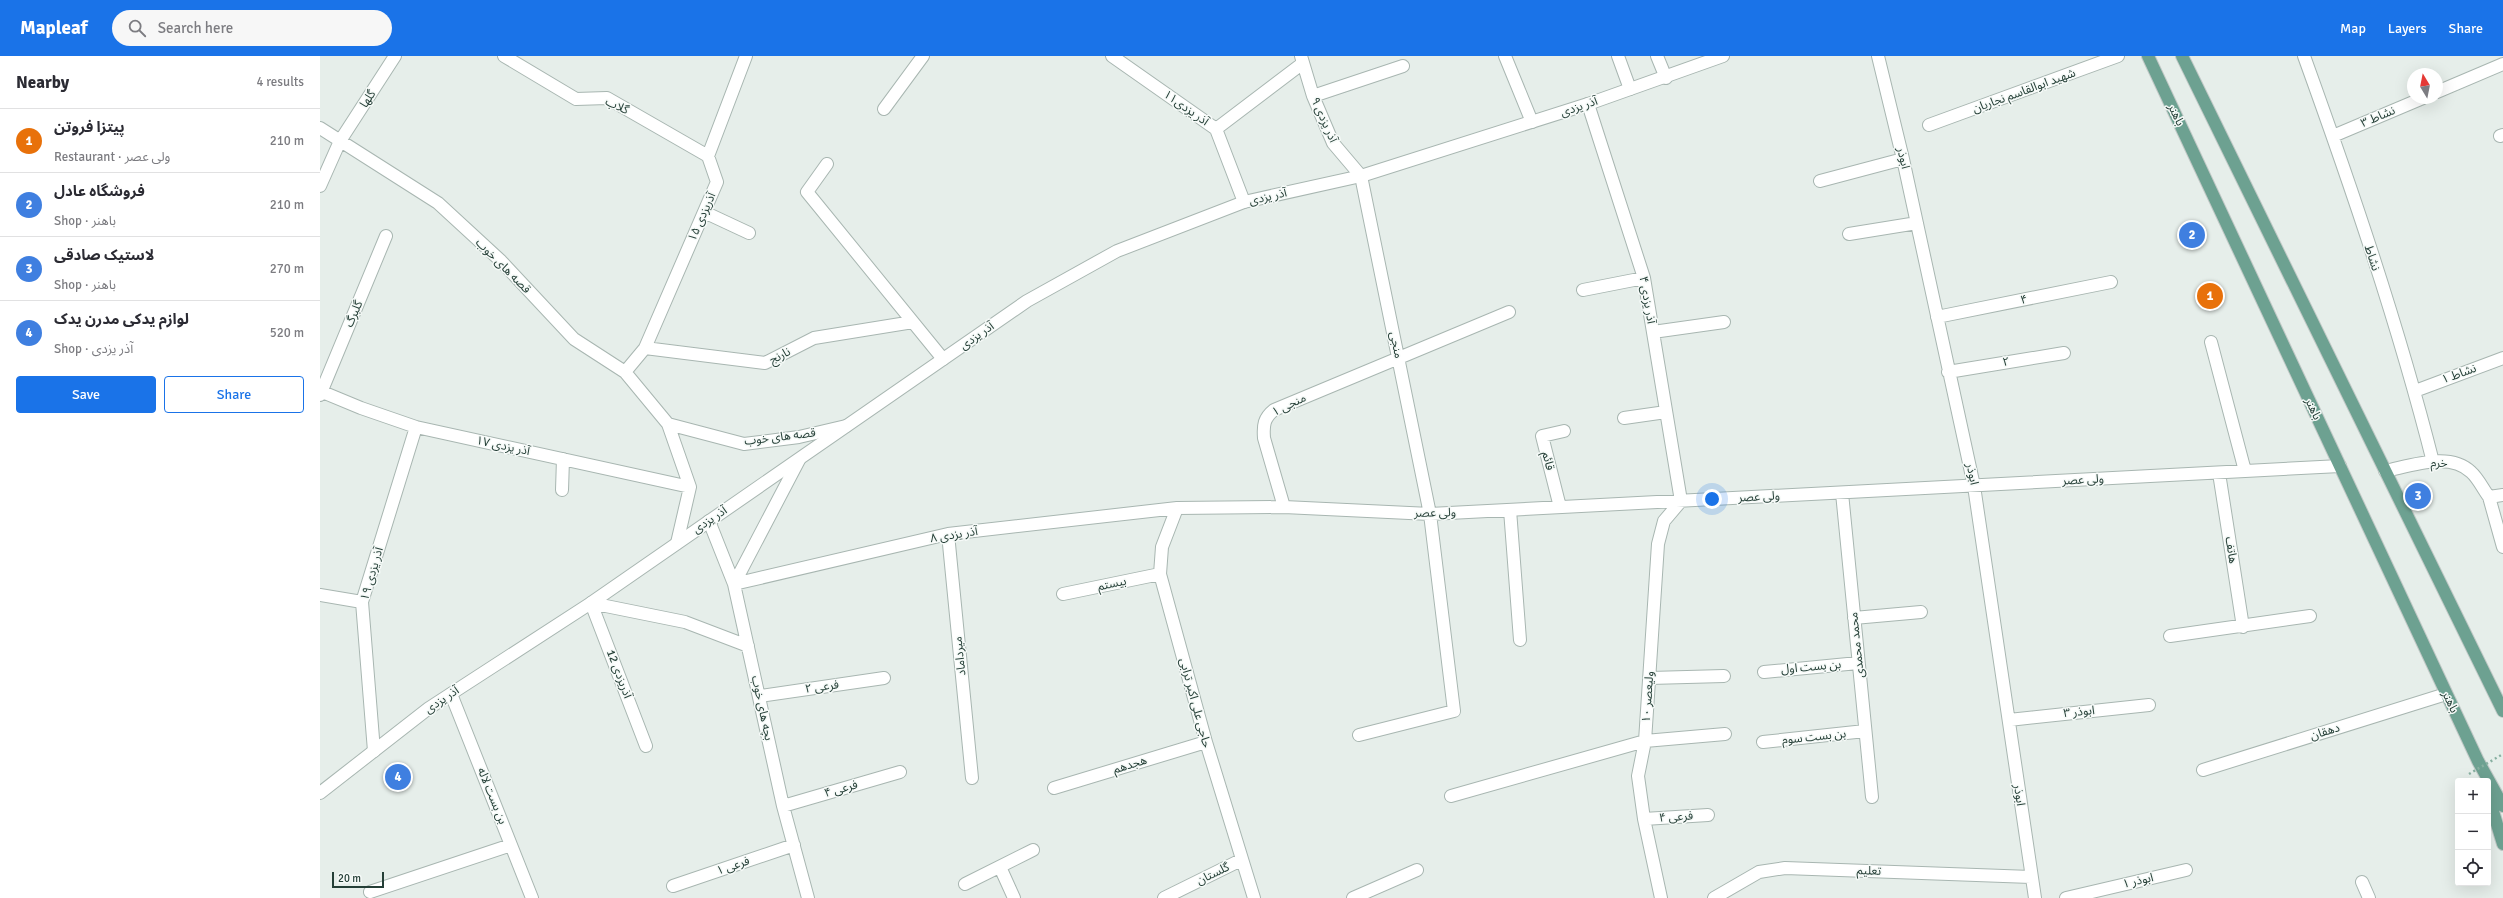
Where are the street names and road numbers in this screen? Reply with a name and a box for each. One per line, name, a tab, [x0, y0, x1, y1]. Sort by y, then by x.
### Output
street label: شهید ابوالقاسم نجاریان	[1970, 65, 2078, 118]
street label: گلها	[357, 86, 380, 111]
street label: آذر یزدی۱۱	[1160, 87, 1212, 129]
street label: آذر یزدی	[1558, 93, 1600, 120]
street label: گلاب	[603, 94, 632, 118]
street label: آذر یزدی ۹	[1307, 95, 1341, 145]
street label: باهنر	[2164, 101, 2188, 128]
street label: نشاط ۳	[2359, 103, 2397, 131]
street label: ابوذر	[1893, 145, 1913, 170]
street label: آذر یزدی	[1248, 185, 1289, 209]
street label: ۱۵ آذریزدی	[685, 190, 720, 244]
street label: قصه های خوب	[472, 235, 534, 297]
street label: نشاط	[2361, 243, 2383, 273]
street label: ۴ آذر یزدی	[1635, 275, 1659, 325]
street label: ۴	[2019, 292, 2029, 308]
street label: گلبرگ	[342, 297, 367, 330]
street label: آذر یزدی	[957, 319, 997, 353]
street label: منجی	[1386, 330, 1406, 360]
street label: نارنج	[767, 344, 794, 369]
street label: ۲	[2001, 354, 2011, 370]
street label: نشاط ۱	[2440, 361, 2478, 387]
street label: منجی ۱	[1269, 390, 1309, 420]
street label: باهنر	[2301, 395, 2325, 422]
street label: قصه های خوب	[743, 425, 817, 449]
street label: آذر یزدی ۱۷	[475, 433, 532, 459]
street label: قائم	[1537, 450, 1558, 472]
street label: خرم	[2430, 456, 2448, 472]
street label: ابوذر	[1962, 461, 1982, 486]
street label: ولی عصر	[2061, 471, 2104, 489]
street label: ولی عصر	[1737, 488, 1780, 506]
street label: آذر یزدی	[690, 503, 731, 537]
street label: ولی عصر	[1413, 505, 1456, 521]
street label: ۸ آذر یزدی	[929, 524, 979, 546]
street label: هاتف	[2221, 535, 2241, 565]
street label: آذر یزدی ۱۹	[357, 545, 387, 602]
street label: بیستم	[1096, 574, 1128, 595]
street label: محمد محمدی	[1846, 611, 1868, 679]
street label: میرداماد	[950, 636, 970, 676]
street label: آذریزدی 12	[603, 647, 635, 701]
street label: حاجی علی اکبر ترابی	[1176, 656, 1214, 750]
street label: بن بست اول	[1780, 657, 1842, 677]
street label: ۱۰ ولیعصر	[1639, 671, 1657, 723]
street label: بچه های خوب	[748, 674, 776, 742]
street label: فرعی ۲	[804, 677, 840, 697]
street label: آذر یزدی	[422, 683, 463, 717]
street label: باهنر	[2438, 688, 2462, 715]
street label: ابوذر ۳	[2063, 703, 2096, 721]
street label: دهقان	[2308, 720, 2342, 744]
street label: بن بست سوم	[1781, 726, 1847, 749]
street label: هجدهم	[1111, 753, 1149, 778]
street label: بن بست لاله	[474, 765, 510, 827]
street label: فرعی ۴	[822, 777, 860, 801]
street label: ابوذر	[2010, 782, 2028, 807]
street label: فرعی ۴	[1658, 808, 1694, 826]
street label: فرعی ۱	[714, 853, 752, 879]
street label: گلستان	[1194, 859, 1233, 888]
street label: تعلیم	[1856, 863, 1882, 880]
street label: ابوذر ۱	[2121, 870, 2155, 892]

